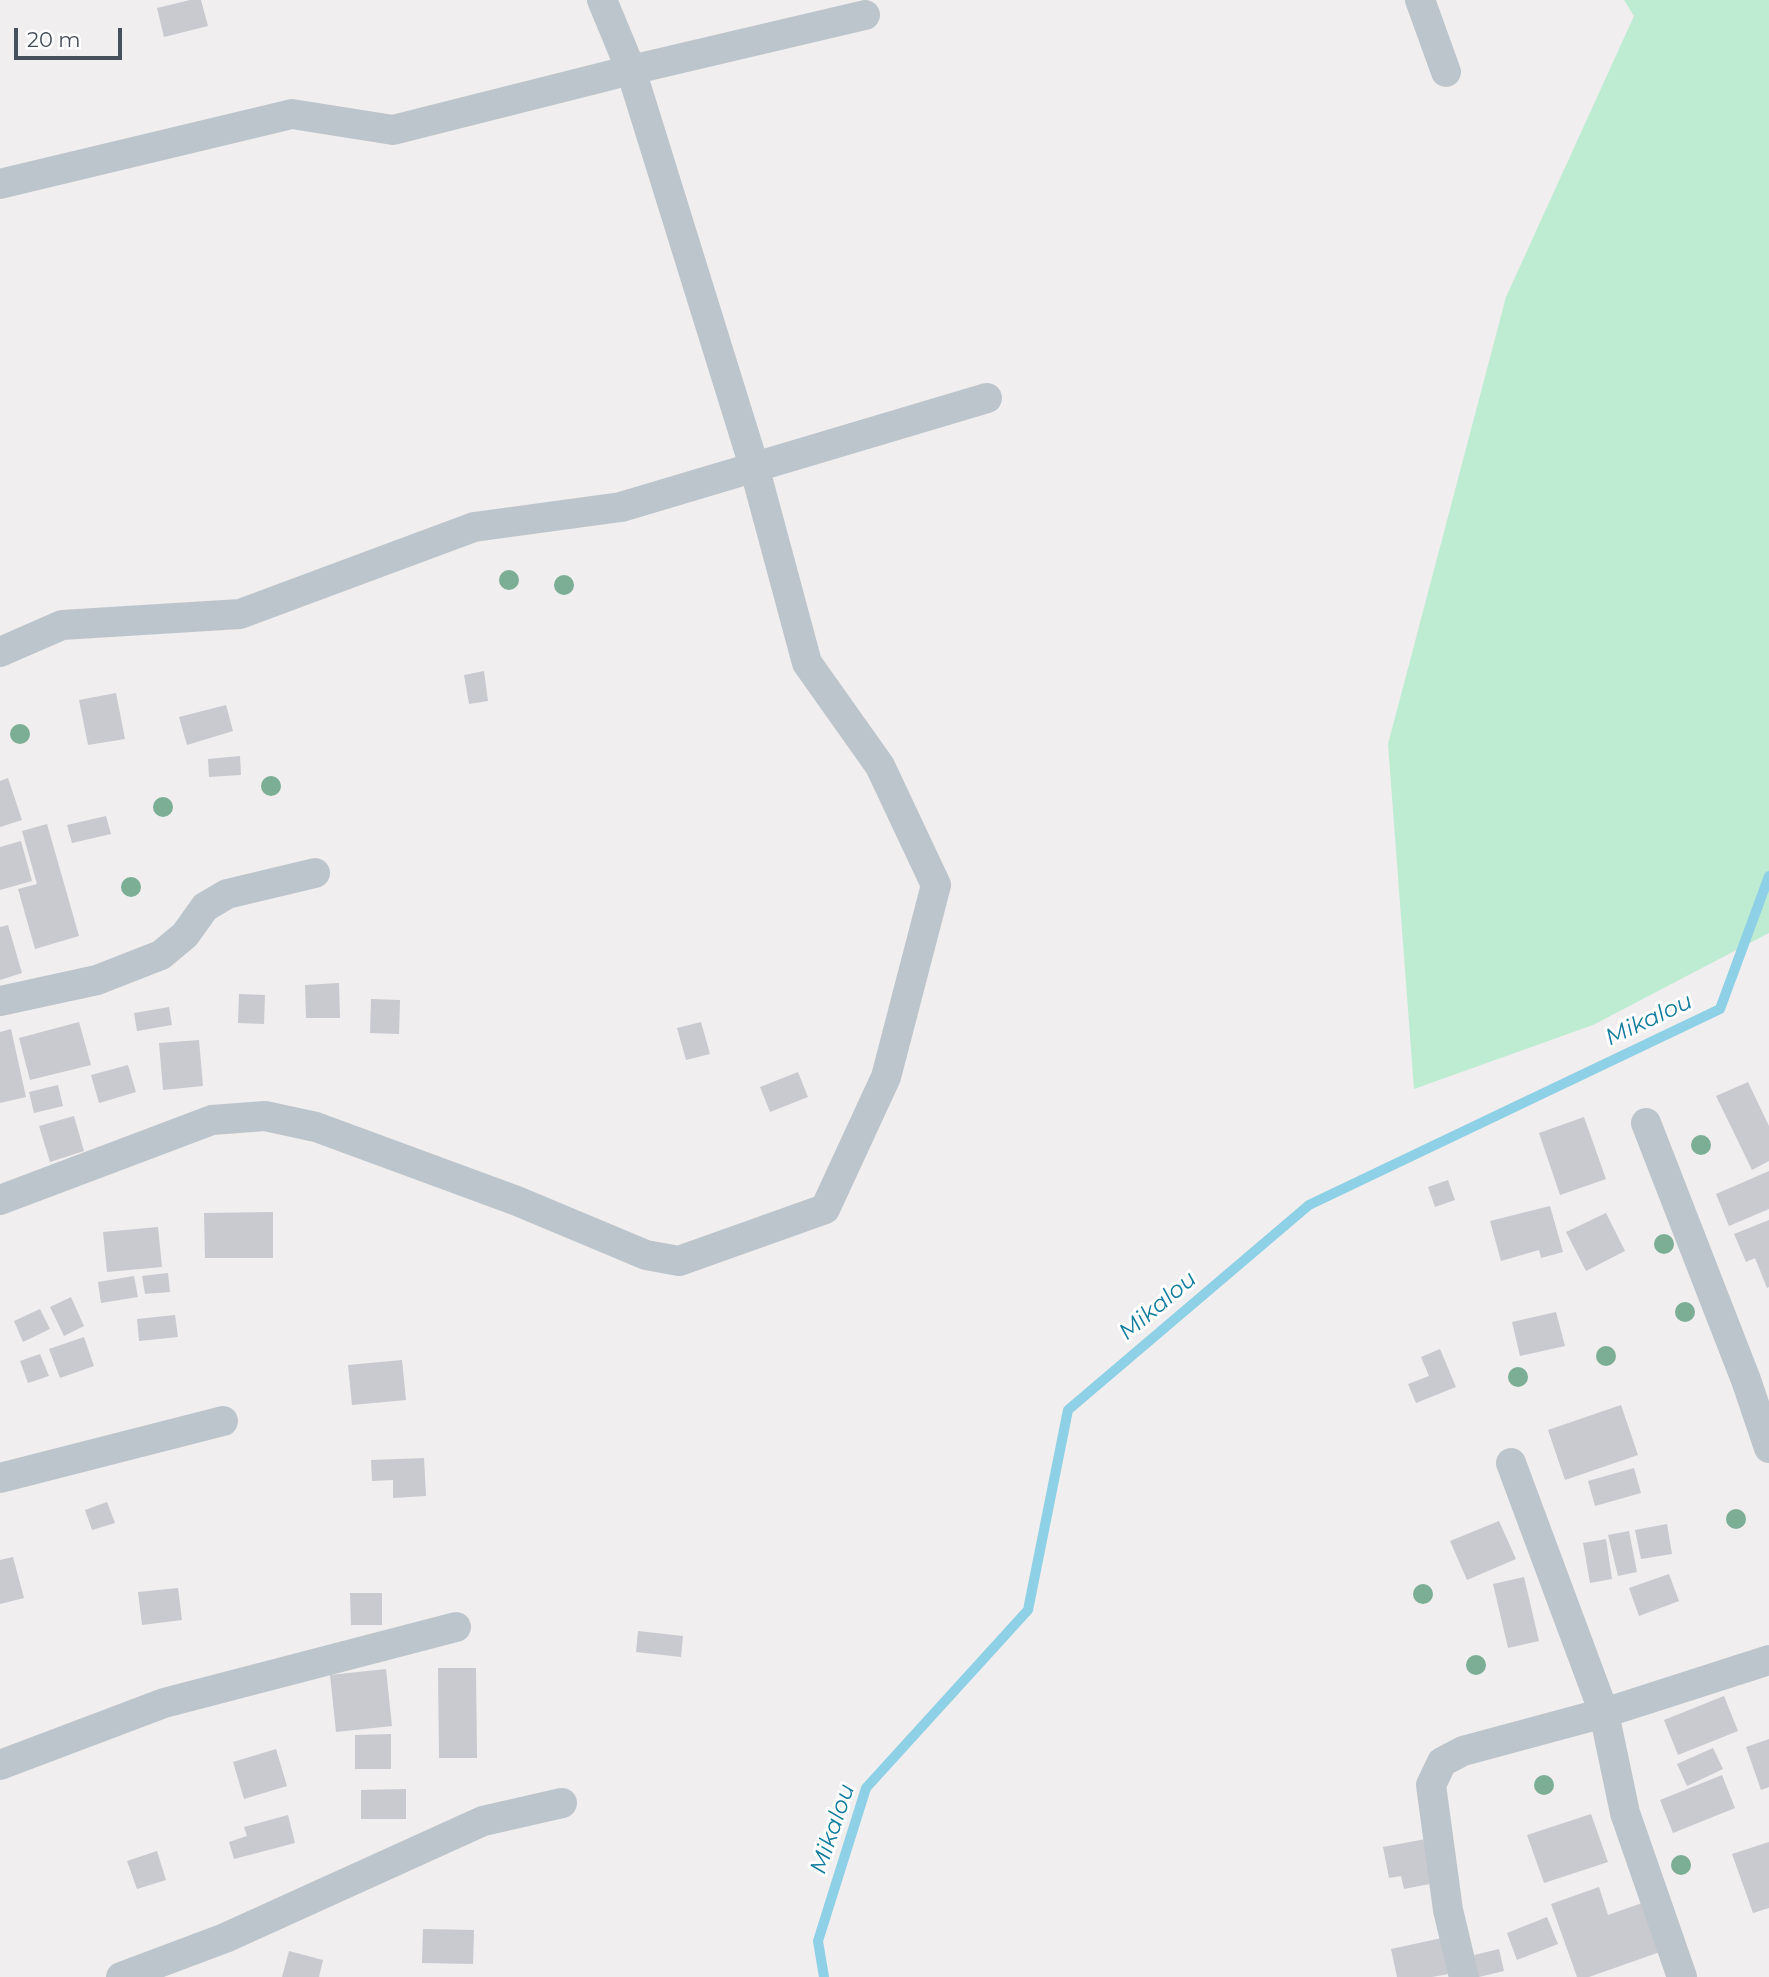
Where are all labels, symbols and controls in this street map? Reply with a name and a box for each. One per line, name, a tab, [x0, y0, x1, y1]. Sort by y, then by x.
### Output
scale bar	[18, 14, 126, 58]
text: 20 m	[27, 27, 81, 52]
water label: Mikalou	[1601, 988, 1697, 1052]
water label: Mikalou	[1114, 1266, 1202, 1346]
water label: Mikalou	[805, 1781, 861, 1877]

